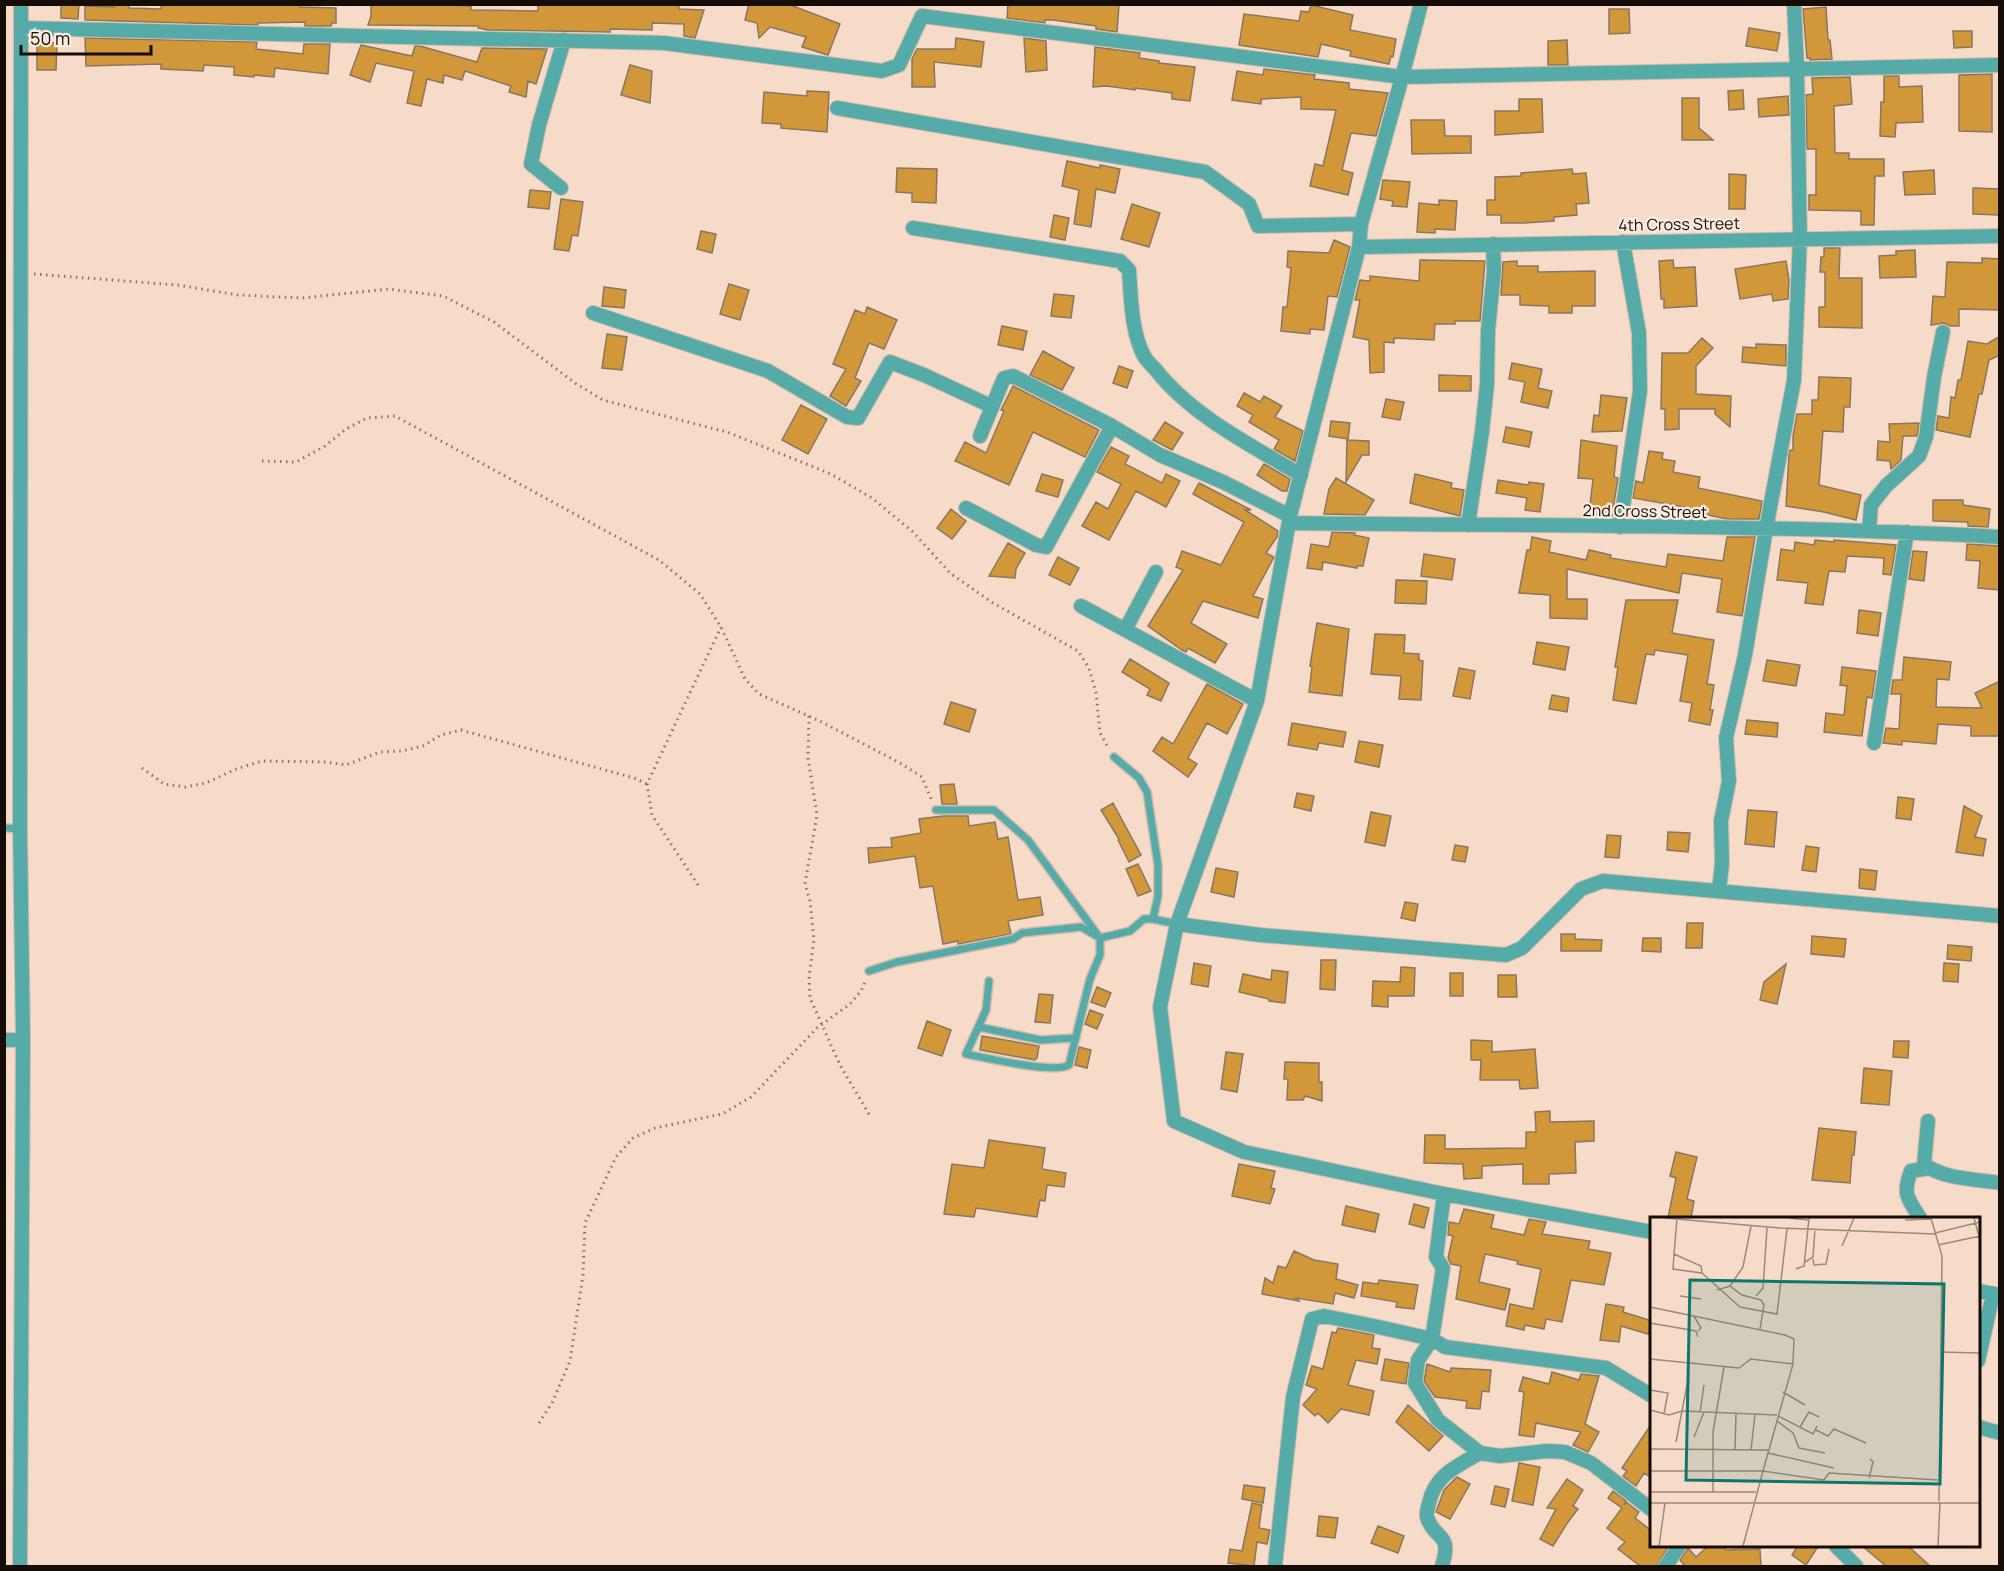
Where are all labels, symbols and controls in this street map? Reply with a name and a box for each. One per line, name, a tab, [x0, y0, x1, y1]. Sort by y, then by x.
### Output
scale bar	[21, 18, 152, 56]
text: 50 m	[30, 26, 70, 50]
street label: 4th Cross Street	[1618, 212, 1740, 236]
street label: 2nd Cross Street	[1582, 499, 1708, 523]
inset map	[1650, 1217, 1980, 1547]

